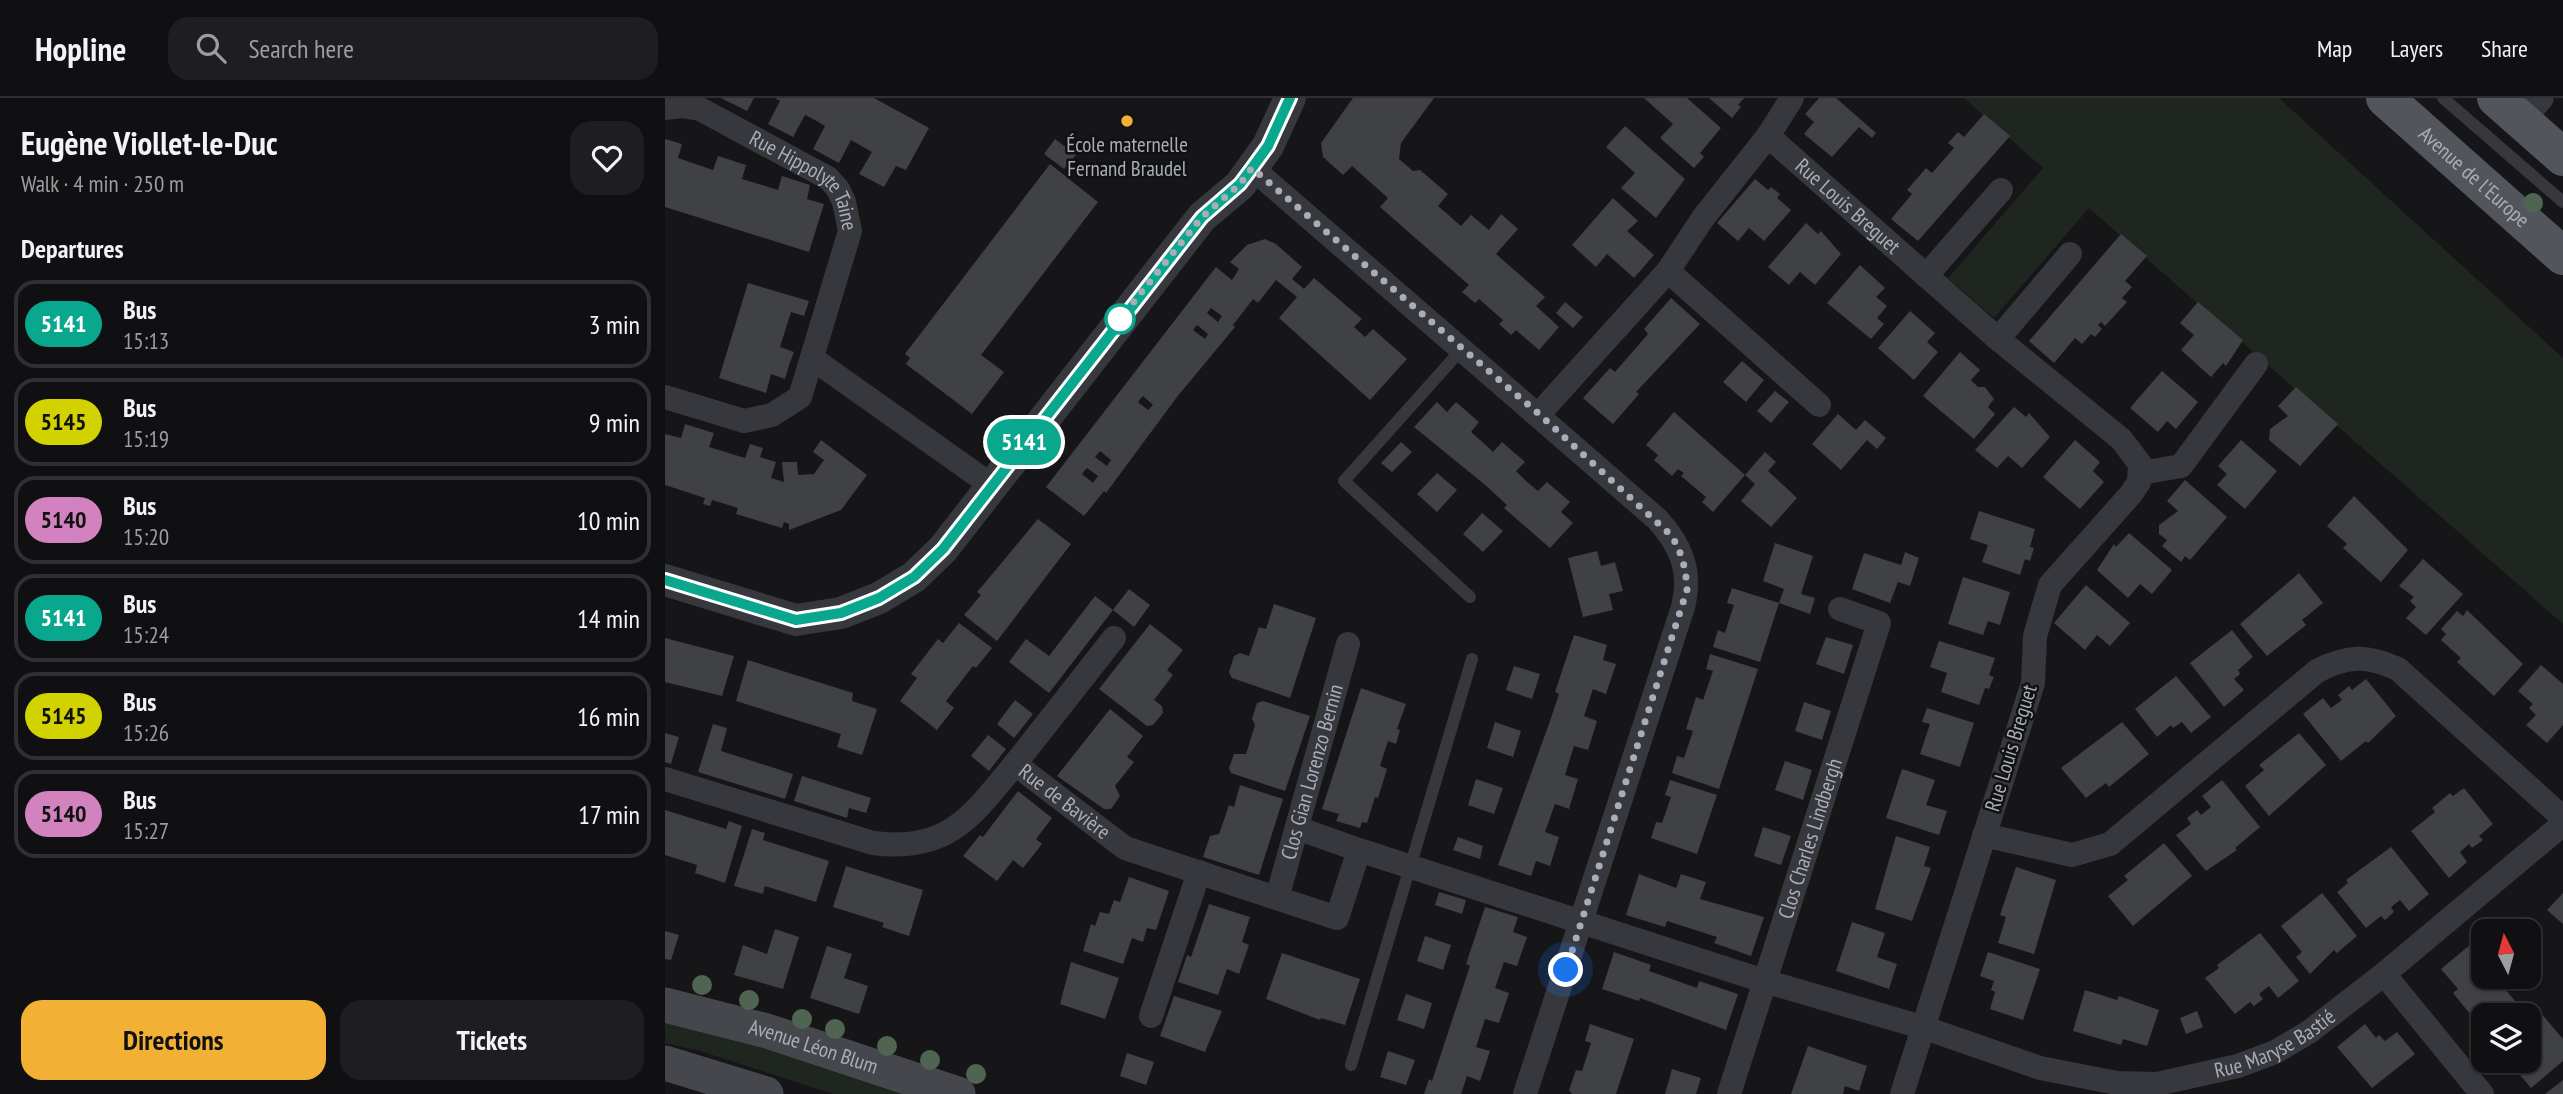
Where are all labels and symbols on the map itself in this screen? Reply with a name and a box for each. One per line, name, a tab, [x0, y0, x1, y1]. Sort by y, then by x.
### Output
marker: École maternelle Fernand Braudel	[1119, 113, 1135, 129]
street label: Avenue de l'Europe	[2413, 120, 2535, 233]
street label: Rue Hippolyte Taine	[745, 124, 863, 233]
place label: École maternelle Fernand Braudel	[1066, 131, 1188, 182]
street label: Rue Louis Breguet	[1790, 152, 1906, 260]
unlabelled marker	[1105, 304, 1135, 334]
line badge: 5141	[975, 419, 1073, 465]
street label: Clos Gian Lorenzo Bernin	[1274, 681, 1349, 862]
street label: Rue Louis Breguet	[1978, 681, 2043, 815]
street label: Clos Charles Lindbergh	[1772, 755, 1848, 922]
street label: Rue de Bavière	[1013, 758, 1116, 845]
north arrow	[2471, 919, 2541, 989]
your location	[1548, 952, 1583, 987]
street label: Rue Maryse Bastié	[2212, 1003, 2340, 1084]
street label: Avenue Léon Blum	[746, 1013, 881, 1080]

